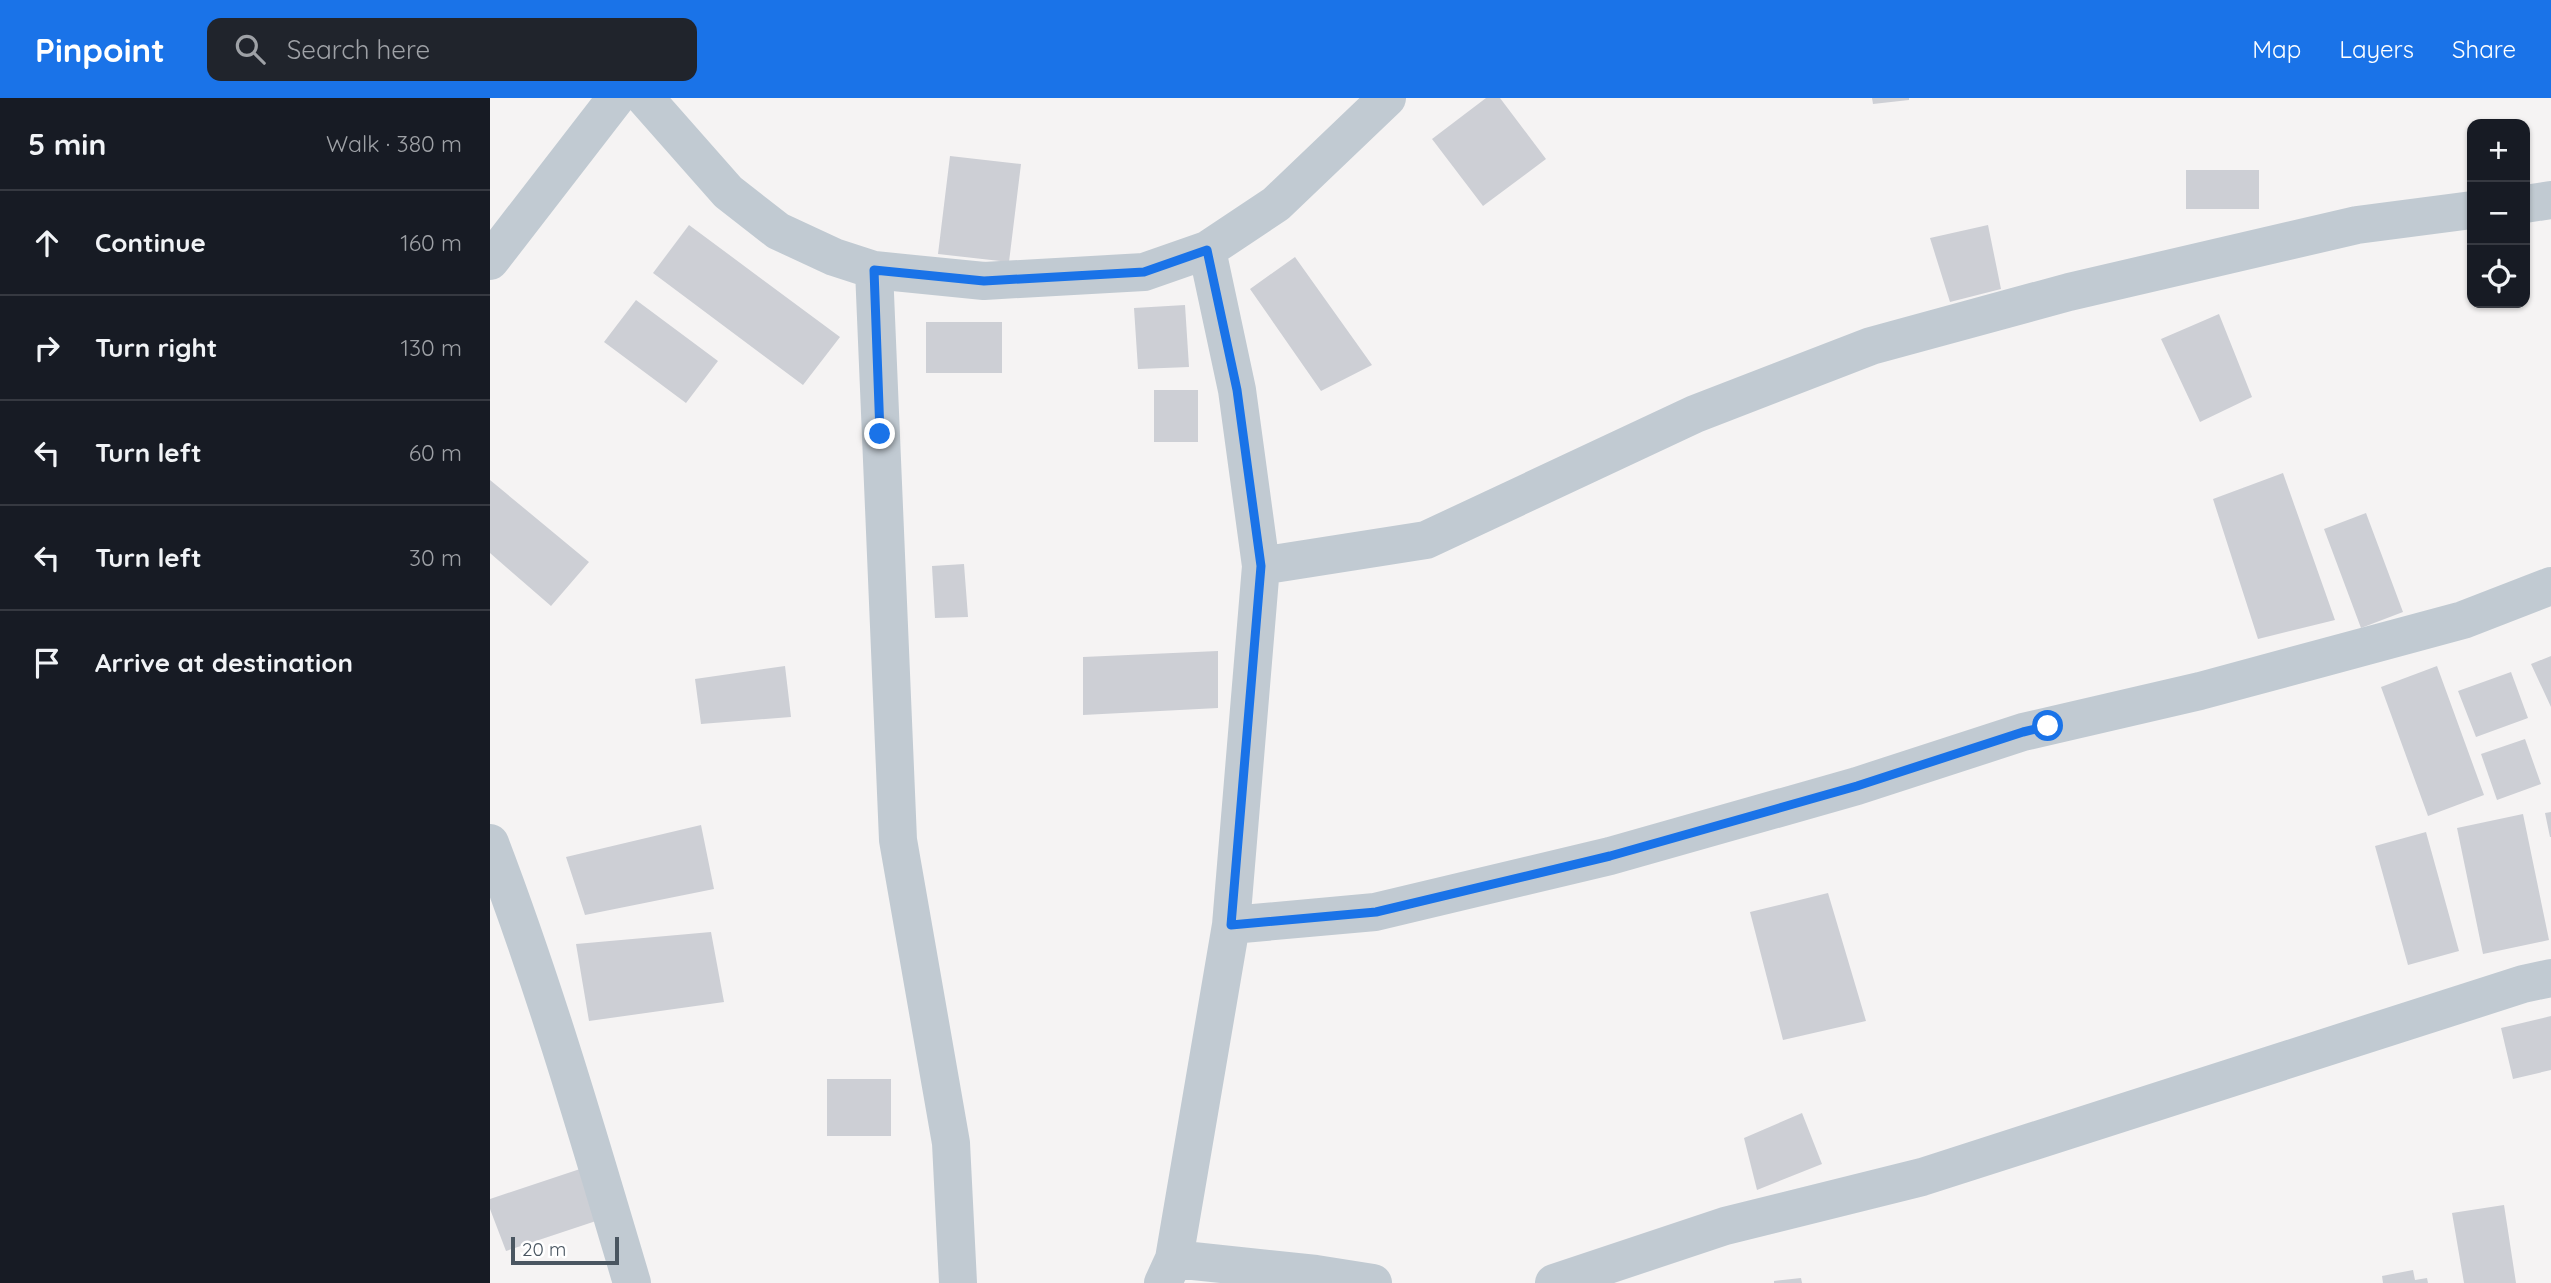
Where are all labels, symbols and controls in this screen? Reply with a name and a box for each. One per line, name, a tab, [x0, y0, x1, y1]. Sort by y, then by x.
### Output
search box	[207, 18, 697, 81]
text: Pinpoint	[35, 29, 165, 70]
icon: search	[231, 30, 269, 68]
text: Search here	[287, 33, 430, 66]
text: Map	[2252, 34, 2301, 64]
text: Layers	[2339, 34, 2414, 64]
text: Share	[2452, 34, 2516, 64]
map controls	[2467, 119, 2530, 308]
button: +	[2467, 119, 2530, 182]
text: 5 min	[28, 125, 106, 163]
text: Walk · 380 m	[326, 129, 462, 158]
button: −	[2467, 182, 2530, 245]
icon: ahead	[28, 224, 66, 262]
text: Continue	[95, 226, 206, 259]
text: 160 m	[400, 228, 462, 257]
button: locate	[2467, 245, 2530, 308]
icon: right	[28, 329, 66, 367]
text: Turn right	[95, 331, 217, 364]
text: 130 m	[400, 333, 462, 362]
route end	[864, 418, 895, 449]
icon: left	[28, 434, 66, 472]
text: Turn left	[95, 436, 202, 469]
text: 60 m	[409, 438, 462, 467]
icon: left	[28, 539, 66, 577]
text: Turn left	[95, 541, 202, 574]
text: 30 m	[409, 543, 462, 572]
icon: arrive	[28, 644, 66, 682]
text: Arrive at destination	[95, 646, 353, 679]
route start	[2032, 710, 2063, 741]
scale bar	[511, 1234, 620, 1266]
text: 20 m	[522, 1237, 566, 1261]

